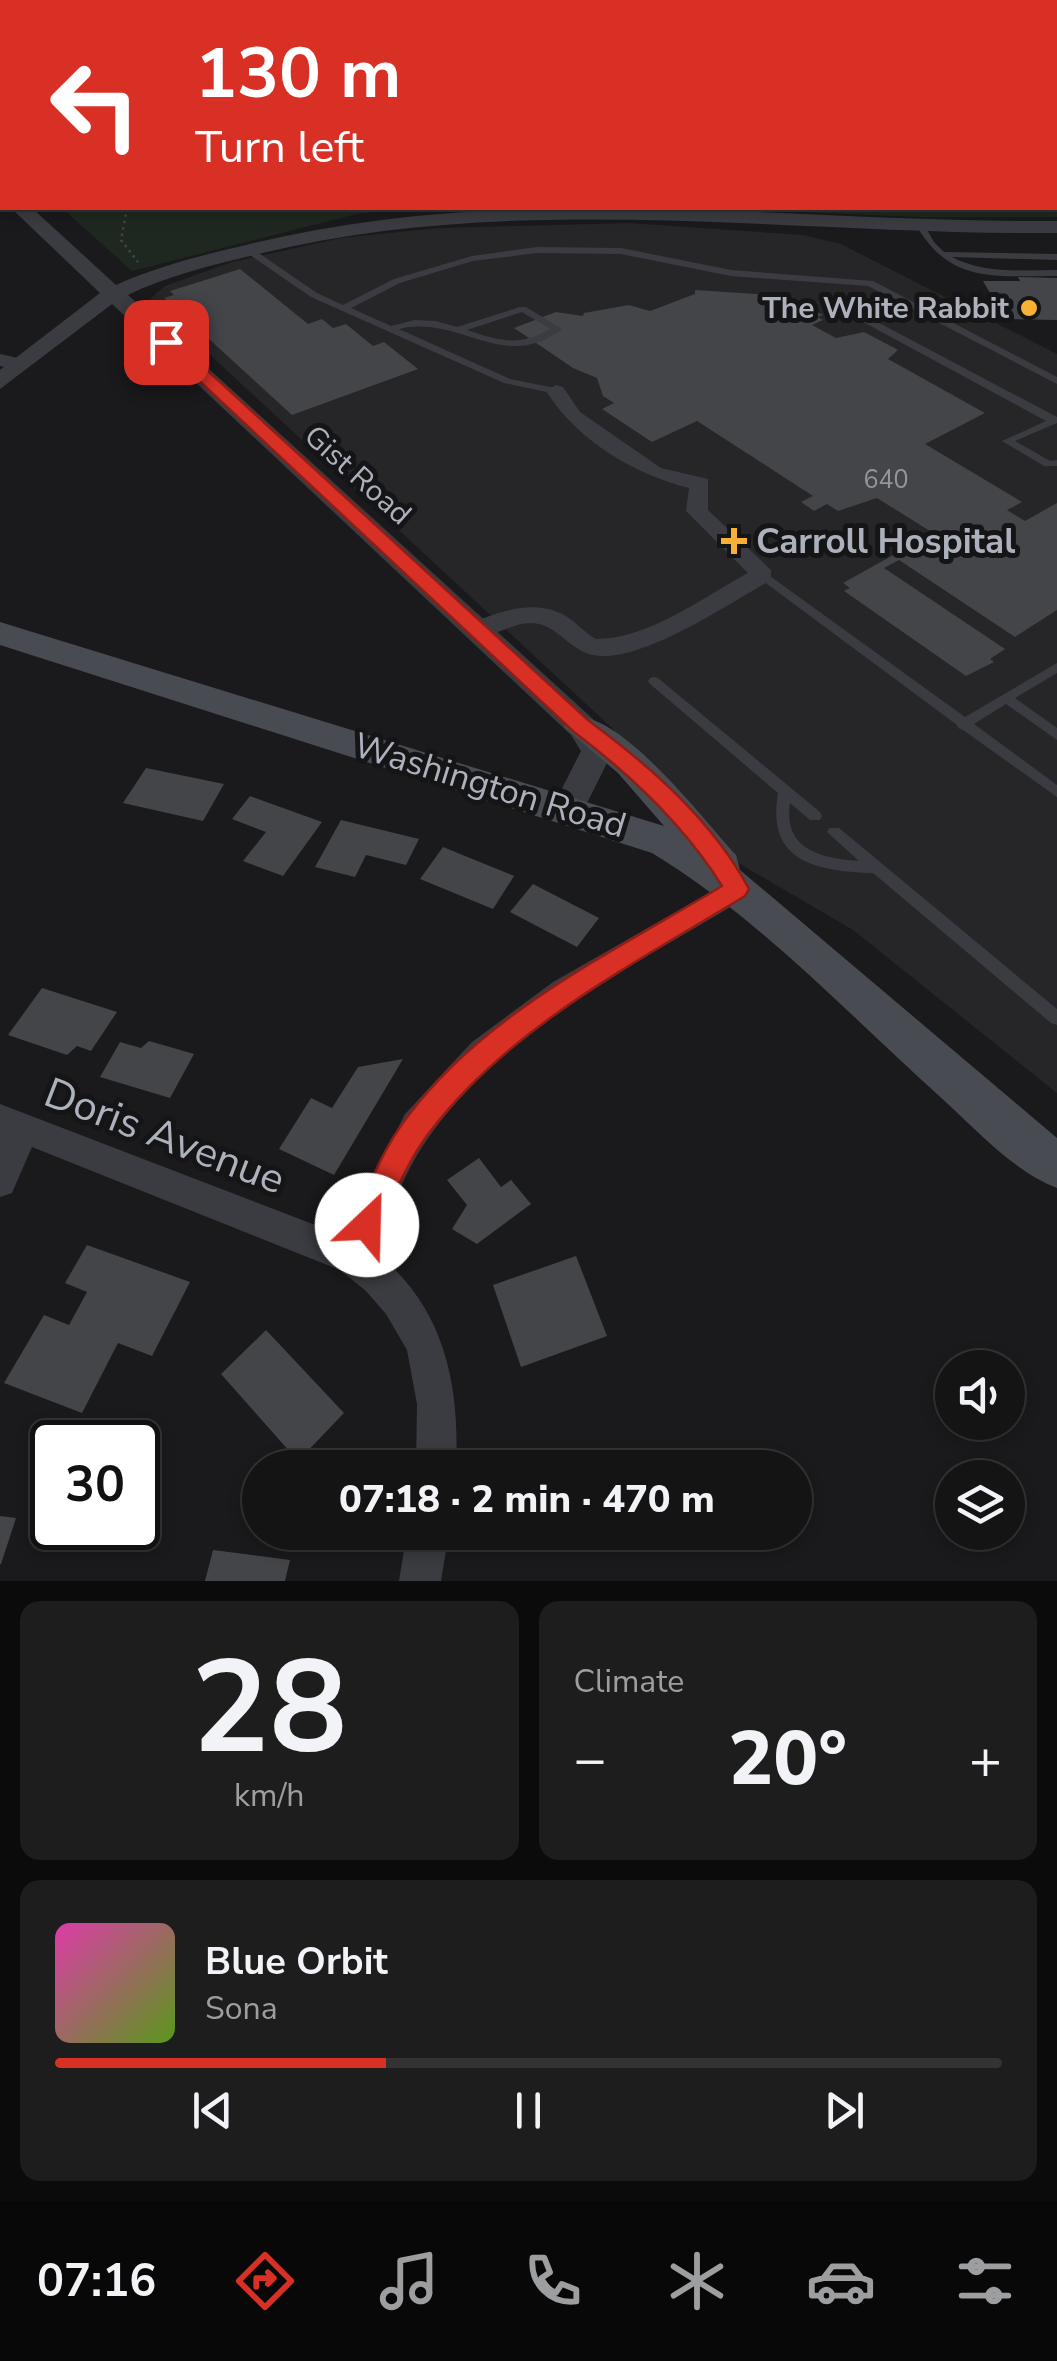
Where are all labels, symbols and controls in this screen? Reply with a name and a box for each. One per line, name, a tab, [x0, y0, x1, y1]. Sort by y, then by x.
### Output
text: 130 m	[195, 26, 401, 122]
icon: left	[30, 40, 160, 170]
text: Turn left	[195, 117, 364, 178]
place label: The White Rabbit	[762, 288, 1009, 329]
marker: The White Rabbit	[1018, 297, 1040, 319]
pin	[124, 300, 209, 385]
icon: arrive	[139, 315, 194, 370]
street label: Gist Road	[295, 416, 420, 534]
house number: 640	[863, 463, 909, 497]
place label: Carroll Hospital	[756, 518, 1015, 565]
marker: Carroll Hospital	[721, 528, 747, 554]
street label: Washington Road	[348, 722, 632, 849]
street label: Doris Avenue	[36, 1064, 293, 1208]
position arrow	[315, 1173, 419, 1277]
map controls	[935, 1350, 1025, 1550]
button: sound	[935, 1350, 1025, 1440]
speed limit sign: 30	[30, 1420, 160, 1550]
button: layers	[935, 1460, 1025, 1550]
text: 07:18 · 2 min · 470 m	[339, 1474, 715, 1525]
text: 28	[191, 1620, 347, 1797]
text: Climate	[574, 1660, 684, 1703]
text: 20°	[728, 1708, 847, 1810]
text: −	[574, 1722, 607, 1797]
text: +	[969, 1722, 1002, 1797]
text: km/h	[234, 1774, 305, 1817]
text: Blue Orbit	[205, 1936, 388, 1987]
text: Sona	[205, 1987, 278, 2030]
icon: previous	[185, 2083, 240, 2138]
icon: pause	[501, 2083, 556, 2138]
icon: next	[817, 2083, 872, 2138]
icon: directions	[230, 2246, 300, 2316]
icon: music	[374, 2246, 444, 2316]
icon: phone	[518, 2246, 588, 2316]
icon: climate	[662, 2246, 732, 2316]
icon: car	[806, 2246, 876, 2316]
icon: filters	[950, 2246, 1020, 2316]
text: 07:16	[37, 2251, 156, 2312]

